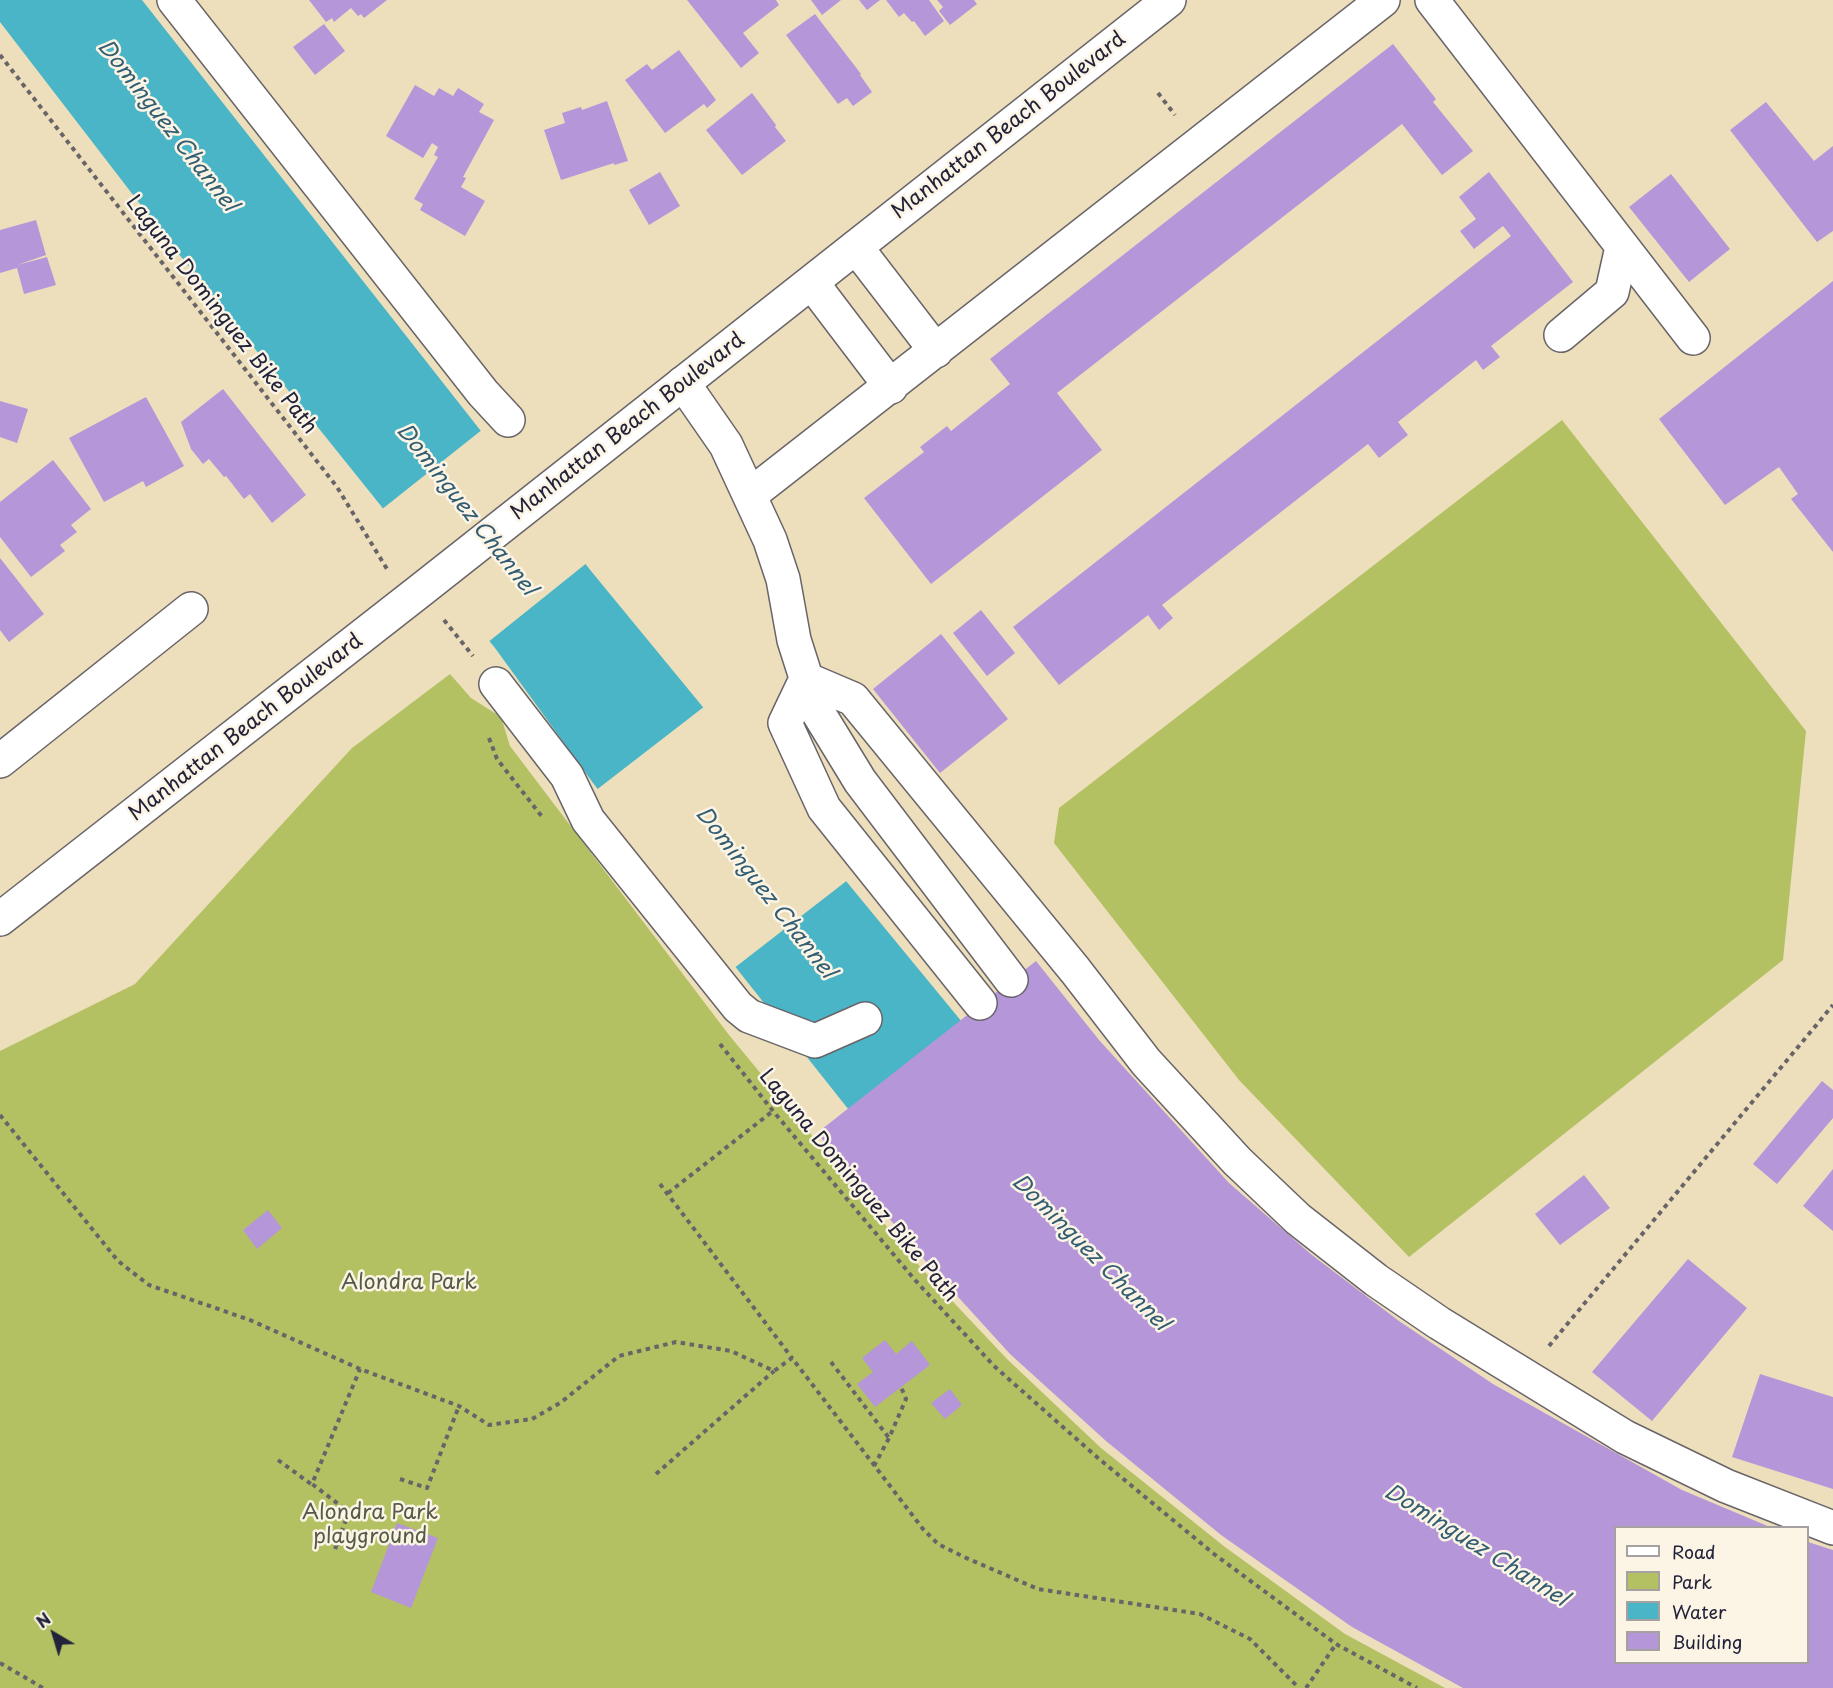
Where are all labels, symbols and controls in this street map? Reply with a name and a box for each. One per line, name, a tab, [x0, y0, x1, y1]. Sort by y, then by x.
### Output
street label: Manhattan Beach Boulevard	[887, 27, 1131, 225]
water label: Dominguez Channel	[92, 35, 242, 217]
street label: Laguna Dominguez Bike Path	[120, 191, 322, 439]
street label: Manhattan Beach Boulevard	[506, 328, 750, 526]
water label: Dominguez Channel	[391, 419, 541, 601]
street label: Manhattan Beach Boulevard	[124, 629, 368, 827]
water label: Dominguez Channel	[690, 802, 840, 984]
street label: Laguna Dominguez Bike Path	[753, 1064, 963, 1308]
water label: Dominguez Channel	[1006, 1169, 1174, 1337]
park label: Alondra Park	[341, 1270, 477, 1296]
water label: Dominguez Channel	[1380, 1479, 1572, 1613]
park label: Alondra Park playground	[302, 1500, 438, 1550]
legend	[1614, 1526, 1809, 1664]
text: Road	[1672, 1538, 1716, 1565]
text: Park	[1672, 1568, 1712, 1595]
text: Water	[1672, 1598, 1726, 1625]
north arrow	[24, 1604, 84, 1664]
text: N	[31, 1606, 55, 1633]
text: Building	[1672, 1628, 1742, 1655]

